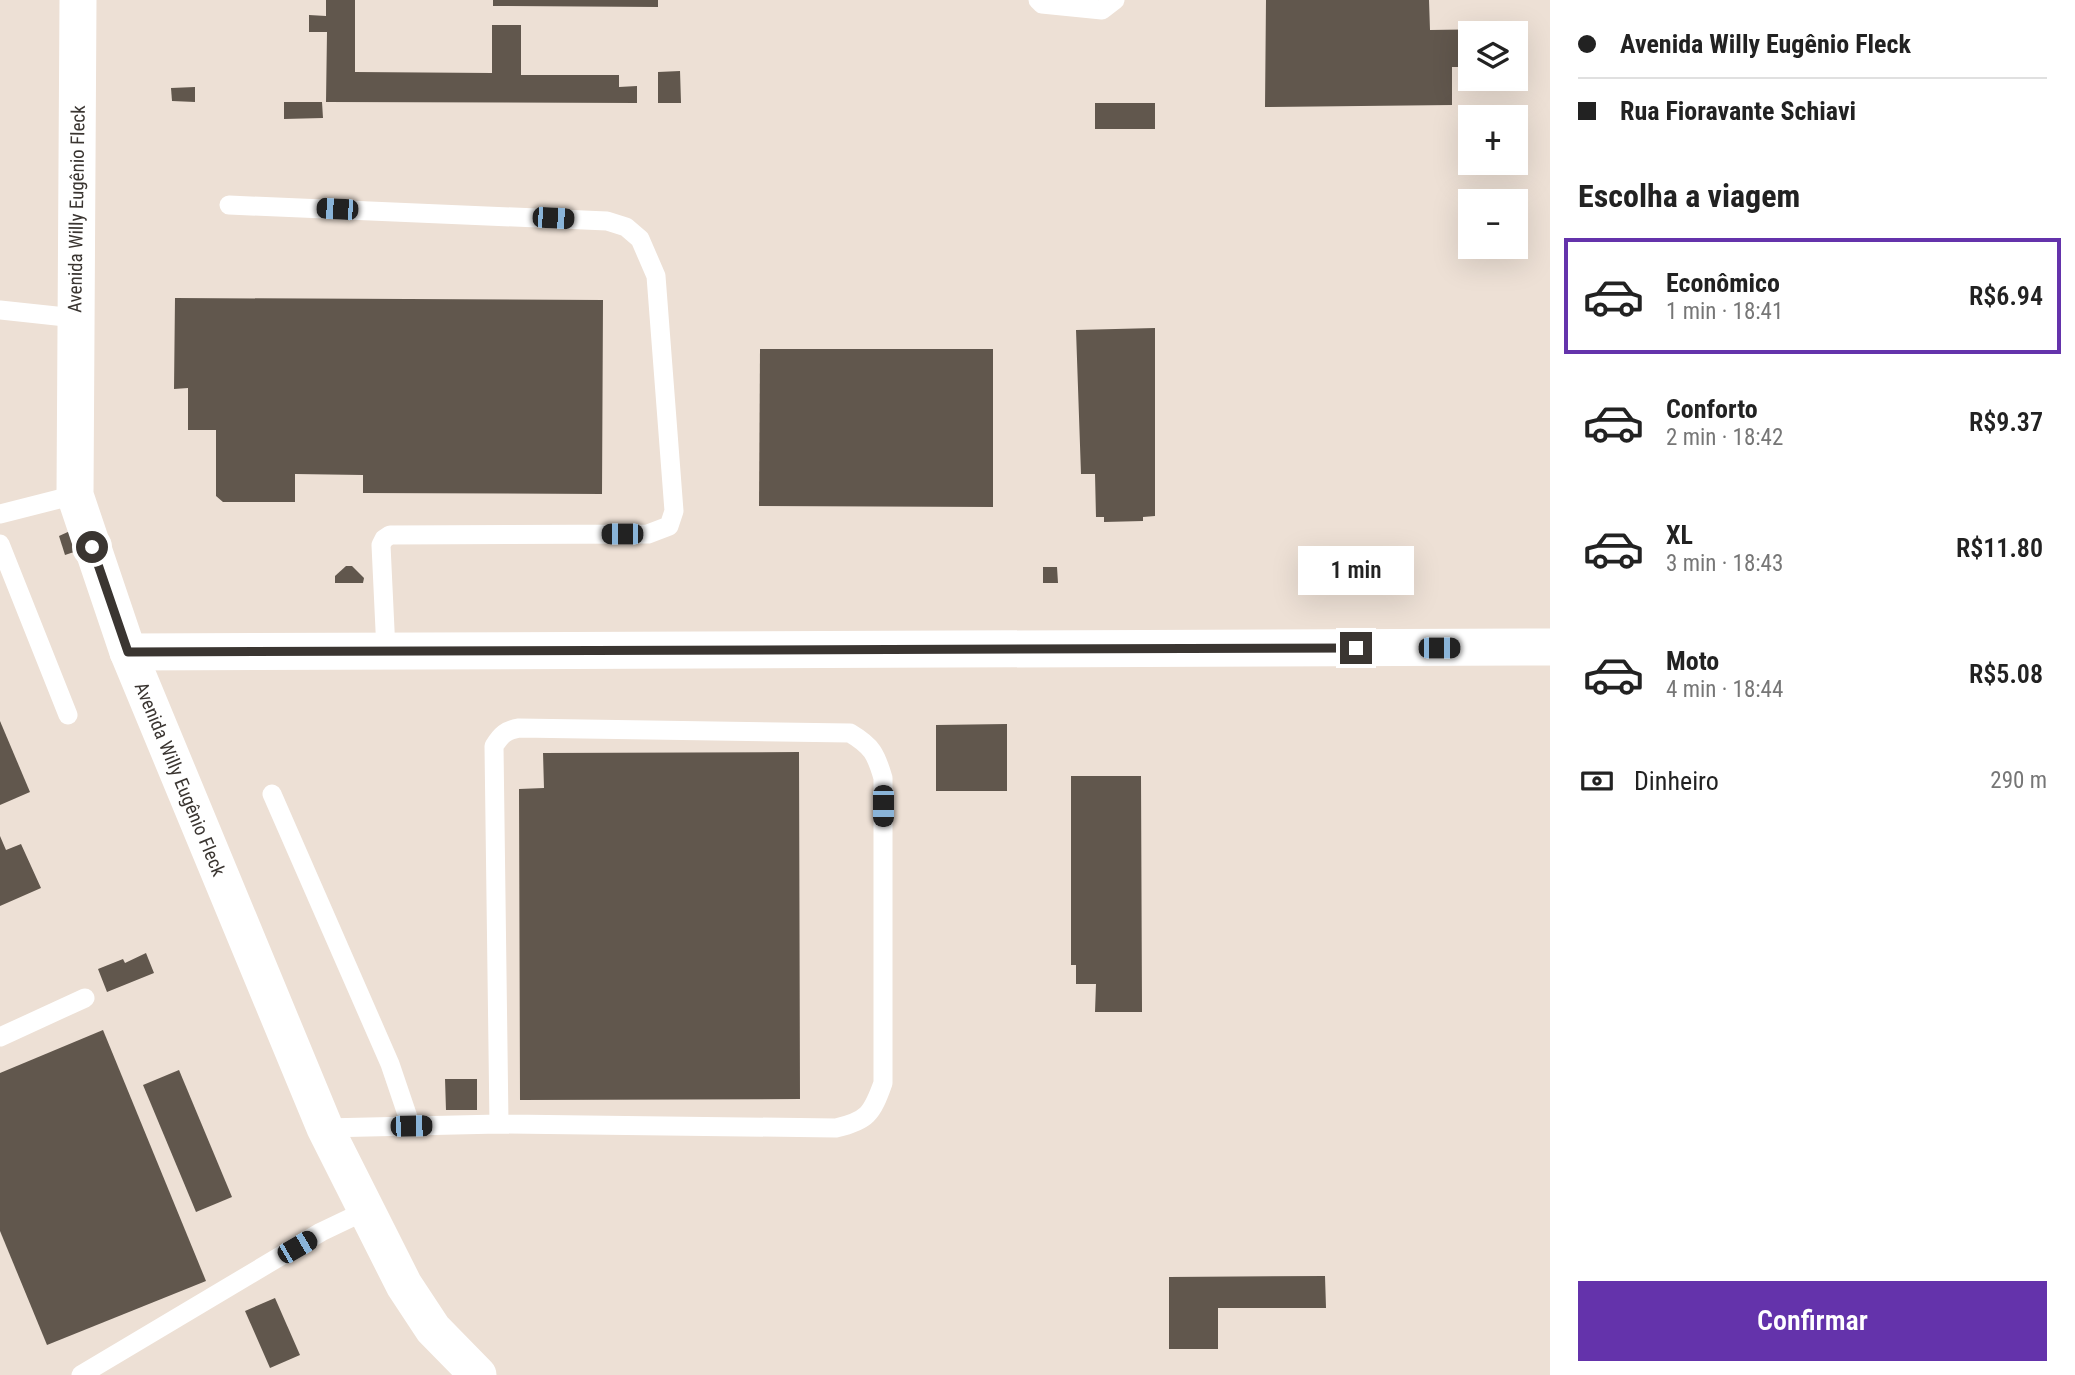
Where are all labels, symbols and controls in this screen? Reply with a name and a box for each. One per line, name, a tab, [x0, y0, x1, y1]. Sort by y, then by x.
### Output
map controls	[1458, 21, 1528, 259]
button: layers	[1458, 21, 1528, 91]
text: Avenida Willy Eugênio Fleck	[1620, 29, 1911, 59]
text: Rua Fioravante Schiavi	[1620, 96, 1856, 126]
street label: Avenida Willy Eugênio Fleck	[63, 105, 90, 313]
button: +	[1458, 105, 1528, 175]
text: Escolha a viagem	[1578, 177, 1800, 215]
button: −	[1458, 189, 1528, 259]
car	[316, 197, 359, 221]
car	[532, 206, 575, 230]
icon: car	[1582, 265, 1645, 328]
text: Econômico	[1666, 268, 1780, 298]
text: R$6.94	[1969, 281, 2043, 311]
text: 1 min · 18:41	[1666, 298, 1783, 325]
icon: car	[1582, 391, 1645, 454]
text: Conforto	[1666, 394, 1758, 424]
text: R$9.37	[1969, 407, 2043, 437]
text: 2 min · 18:42	[1666, 424, 1783, 451]
icon: car	[1582, 517, 1645, 580]
text: XL	[1666, 520, 1693, 550]
car	[602, 524, 644, 545]
route start	[76, 531, 108, 563]
text: R$11.80	[1956, 533, 2043, 563]
callout: 1 min	[1298, 546, 1414, 596]
text: 3 min · 18:43	[1666, 550, 1783, 577]
text: 1 min	[1331, 557, 1381, 584]
route end	[1340, 632, 1372, 664]
car	[1419, 638, 1461, 659]
icon: car	[1582, 643, 1645, 706]
text: Moto	[1666, 646, 1719, 676]
text: R$5.08	[1969, 659, 2043, 689]
text: 4 min · 18:44	[1666, 676, 1783, 703]
street label: Avenida Willy Eugênio Fleck	[130, 679, 231, 880]
icon: cash	[1578, 762, 1616, 800]
text: Dinheiro	[1634, 766, 1719, 796]
text: 290 m	[1990, 767, 2047, 794]
car	[873, 785, 894, 827]
car	[390, 1115, 433, 1137]
car	[274, 1227, 321, 1267]
button: Confirmar	[1578, 1281, 2047, 1361]

